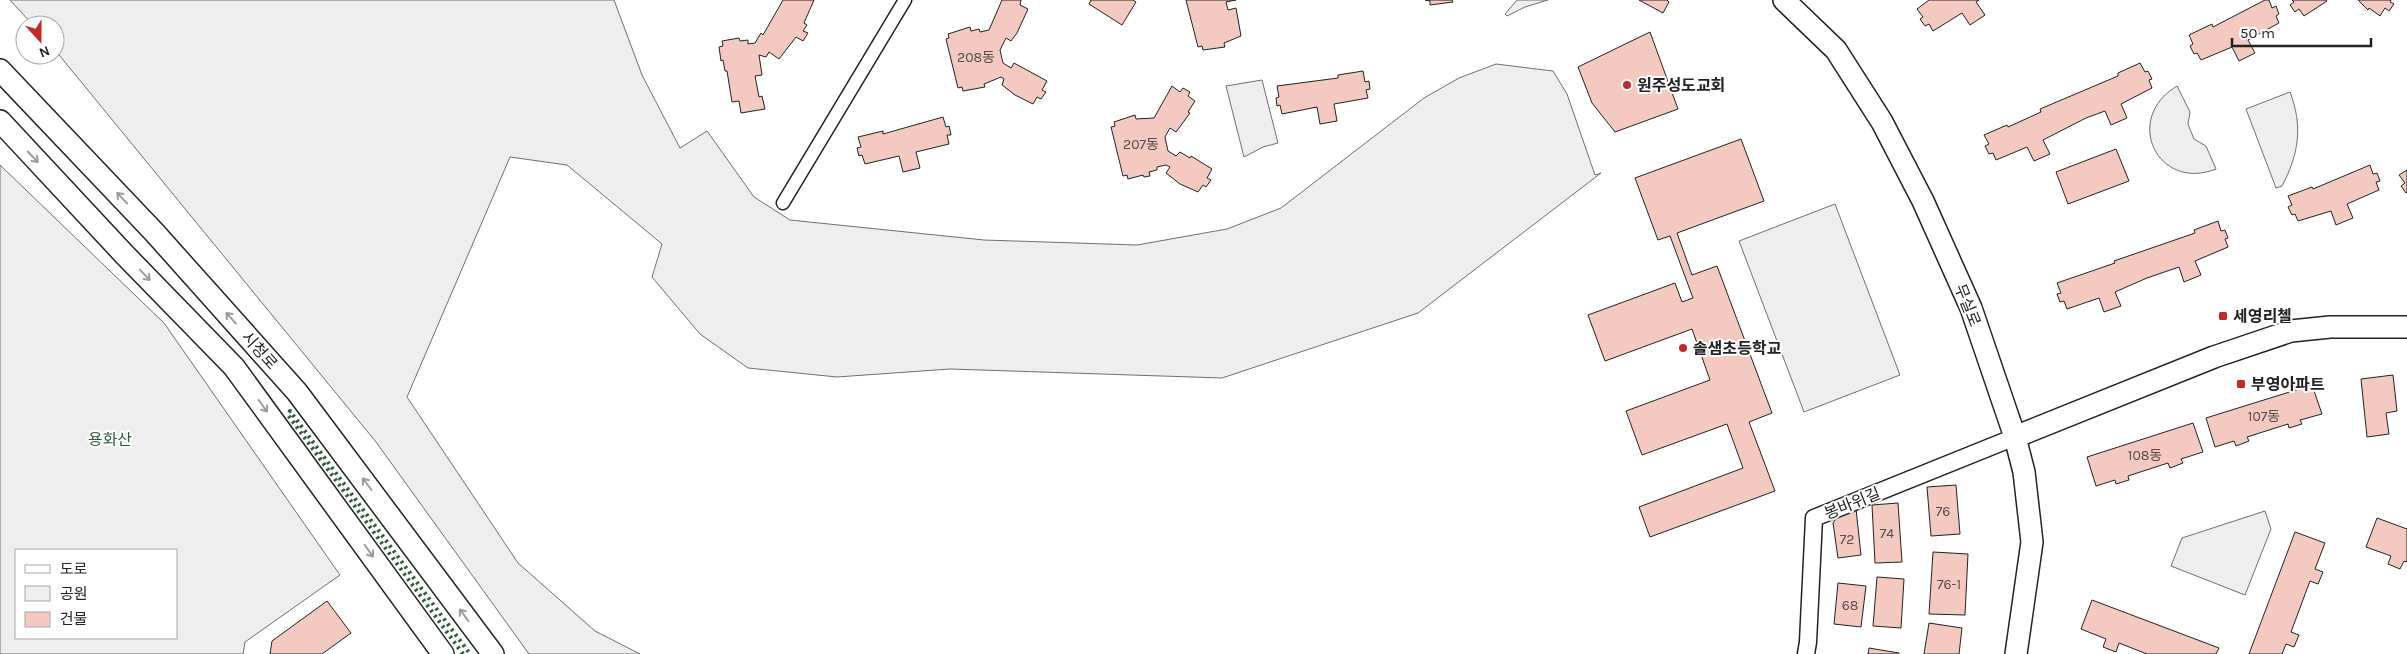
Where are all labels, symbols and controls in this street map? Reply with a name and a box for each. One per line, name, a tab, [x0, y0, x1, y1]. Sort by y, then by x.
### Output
north arrow	[15, 15, 65, 65]
scale bar	[2232, 15, 2371, 47]
text: 50 m	[2240, 24, 2275, 42]
text: N	[37, 42, 52, 61]
house number: 208동	[957, 49, 995, 66]
place label: 원주성도교회	[1637, 76, 1725, 95]
marker: 원주성도교회	[1621, 79, 1633, 91]
house number: 207동	[1123, 136, 1159, 153]
one-way arrow	[27, 150, 39, 163]
one-way arrow	[116, 192, 128, 204]
one-way arrow	[139, 269, 151, 281]
street label: 무실로	[1950, 281, 1985, 329]
place label: 세영리첼	[2233, 307, 2292, 326]
marker: 세영리첼	[2217, 310, 2229, 322]
one-way arrow	[225, 312, 237, 325]
street label: 시청로	[238, 328, 282, 373]
place label: 솔샘초등학교	[1693, 339, 1782, 358]
marker: 솔샘초등학교	[1677, 342, 1689, 354]
place label: 부영아파트	[2251, 375, 2325, 394]
marker: 부영아파트	[2235, 378, 2247, 390]
one-way arrow	[258, 399, 268, 413]
house number: 107동	[2248, 408, 2280, 425]
park label: 용화산	[88, 430, 132, 449]
house number: 108동	[2128, 447, 2162, 464]
one-way arrow	[362, 477, 372, 491]
street label: 봉바위길	[1821, 484, 1883, 523]
house number: 76	[1936, 503, 1950, 520]
house number: 74	[1880, 525, 1894, 542]
house number: 72	[1840, 531, 1854, 548]
one-way arrow	[364, 544, 374, 558]
legend	[15, 549, 178, 639]
text: 도로	[60, 560, 88, 578]
house number: 76-1	[1937, 576, 1961, 593]
text: 공원	[60, 585, 88, 603]
house number: 68	[1842, 597, 1858, 614]
one-way arrow	[459, 608, 469, 622]
text: 건물	[60, 610, 88, 628]

